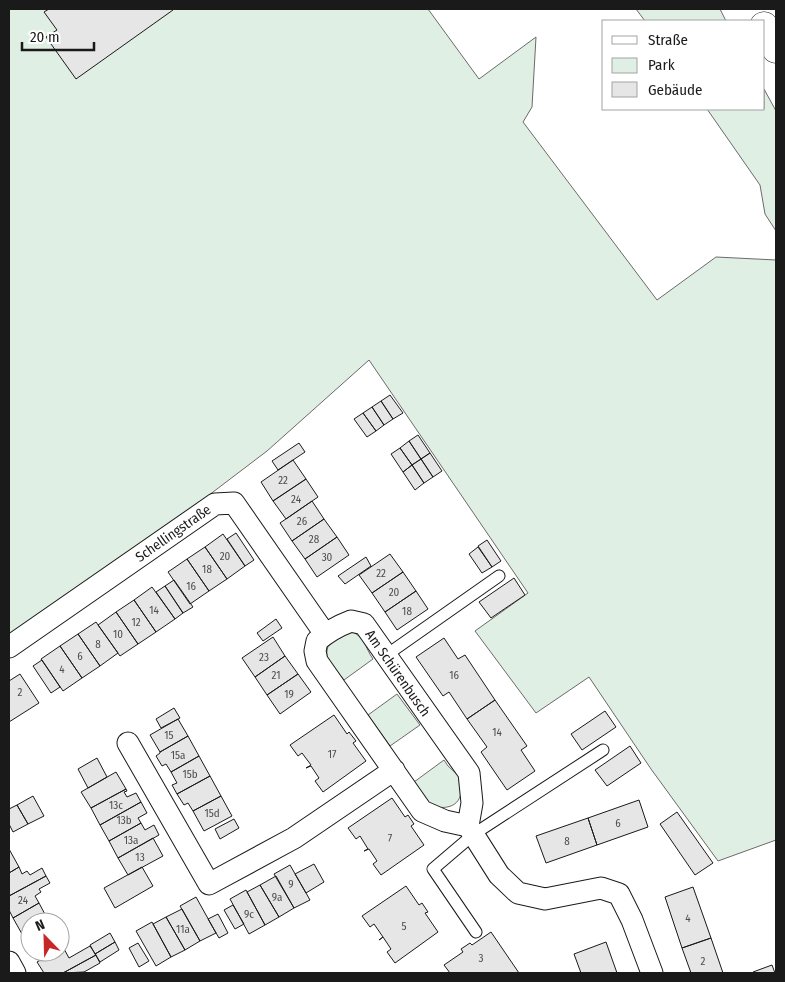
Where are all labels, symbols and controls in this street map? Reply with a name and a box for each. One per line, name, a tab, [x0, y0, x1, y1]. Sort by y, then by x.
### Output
scale bar	[22, 20, 95, 52]
legend	[602, 20, 765, 110]
text: 20 m	[30, 28, 60, 46]
text: Straße	[648, 31, 688, 49]
text: Park	[648, 56, 675, 74]
text: Gebäude	[648, 81, 703, 99]
house number: 22	[278, 474, 288, 487]
house number: 24	[291, 493, 302, 506]
street label: Schellingstraße	[132, 501, 214, 566]
house number: 26	[297, 515, 308, 528]
house number: 28	[309, 533, 320, 546]
house number: 20	[220, 550, 231, 563]
house number: 30	[322, 551, 333, 564]
house number: 18	[202, 563, 212, 576]
house number: 22	[376, 567, 386, 580]
house number: 16	[186, 580, 196, 593]
house number: 20	[389, 586, 400, 599]
house number: 14	[149, 604, 159, 617]
house number: 18	[402, 605, 412, 618]
house number: 12	[131, 616, 141, 629]
street label: Am Schürenbusch	[361, 627, 434, 720]
house number: 10	[113, 628, 123, 641]
house number: 8	[95, 638, 101, 651]
house number: 6	[77, 650, 83, 663]
house number: 23	[259, 651, 269, 664]
house number: 4	[59, 663, 65, 676]
house number: 21	[272, 669, 280, 682]
house number: 16	[449, 669, 459, 682]
house number: 2	[18, 686, 23, 699]
house number: 19	[284, 688, 294, 701]
house number: 14	[492, 726, 502, 739]
house number: 15	[164, 729, 174, 742]
house number: 17	[328, 748, 337, 761]
house number: 15a	[171, 749, 185, 762]
house number: 15b	[182, 768, 198, 781]
house number: 13c	[109, 799, 123, 812]
house number: 15d	[204, 807, 220, 820]
house number: 13b	[116, 814, 132, 827]
house number: 6	[615, 817, 621, 830]
house number: 7	[388, 832, 393, 845]
house number: 13a	[124, 834, 138, 847]
house number: 8	[564, 835, 570, 848]
house number: 13	[135, 851, 145, 864]
house number: 9	[288, 878, 294, 891]
house number: 9a	[272, 891, 282, 904]
house number: 24	[18, 894, 29, 907]
house number: 9c	[244, 908, 254, 921]
north arrow	[20, 912, 70, 962]
house number: 4	[685, 912, 691, 925]
text: N	[33, 916, 47, 935]
house number: 5	[401, 920, 407, 933]
house number: 11a	[176, 923, 190, 936]
house number: 3	[479, 952, 484, 965]
house number: 2	[701, 955, 706, 968]

